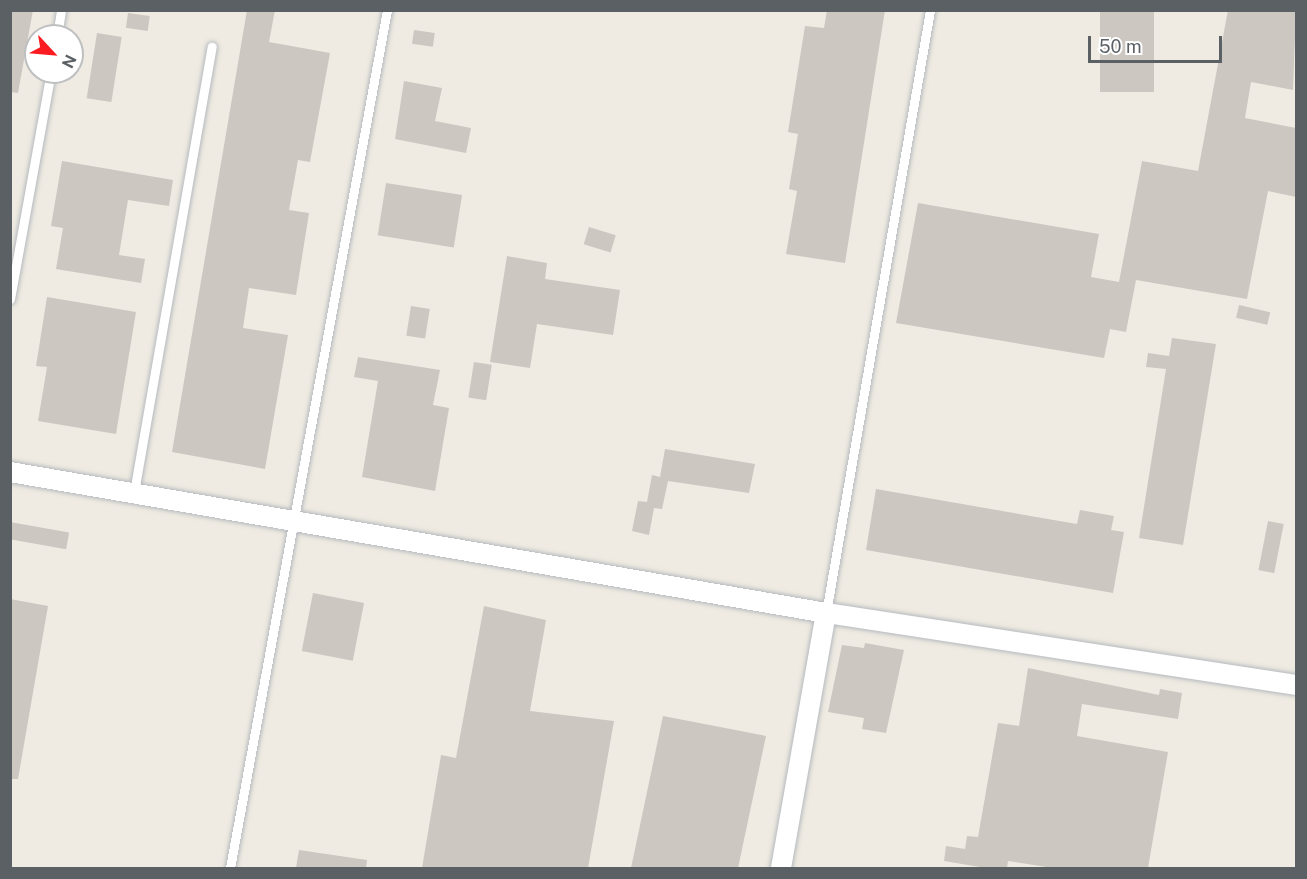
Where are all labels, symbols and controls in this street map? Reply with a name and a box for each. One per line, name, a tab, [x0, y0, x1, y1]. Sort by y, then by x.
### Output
north arrow	[24, 24, 84, 84]
scale bar	[1091, 24, 1224, 62]
text: 50 m	[1099, 36, 1142, 57]
text: N	[58, 51, 80, 71]

